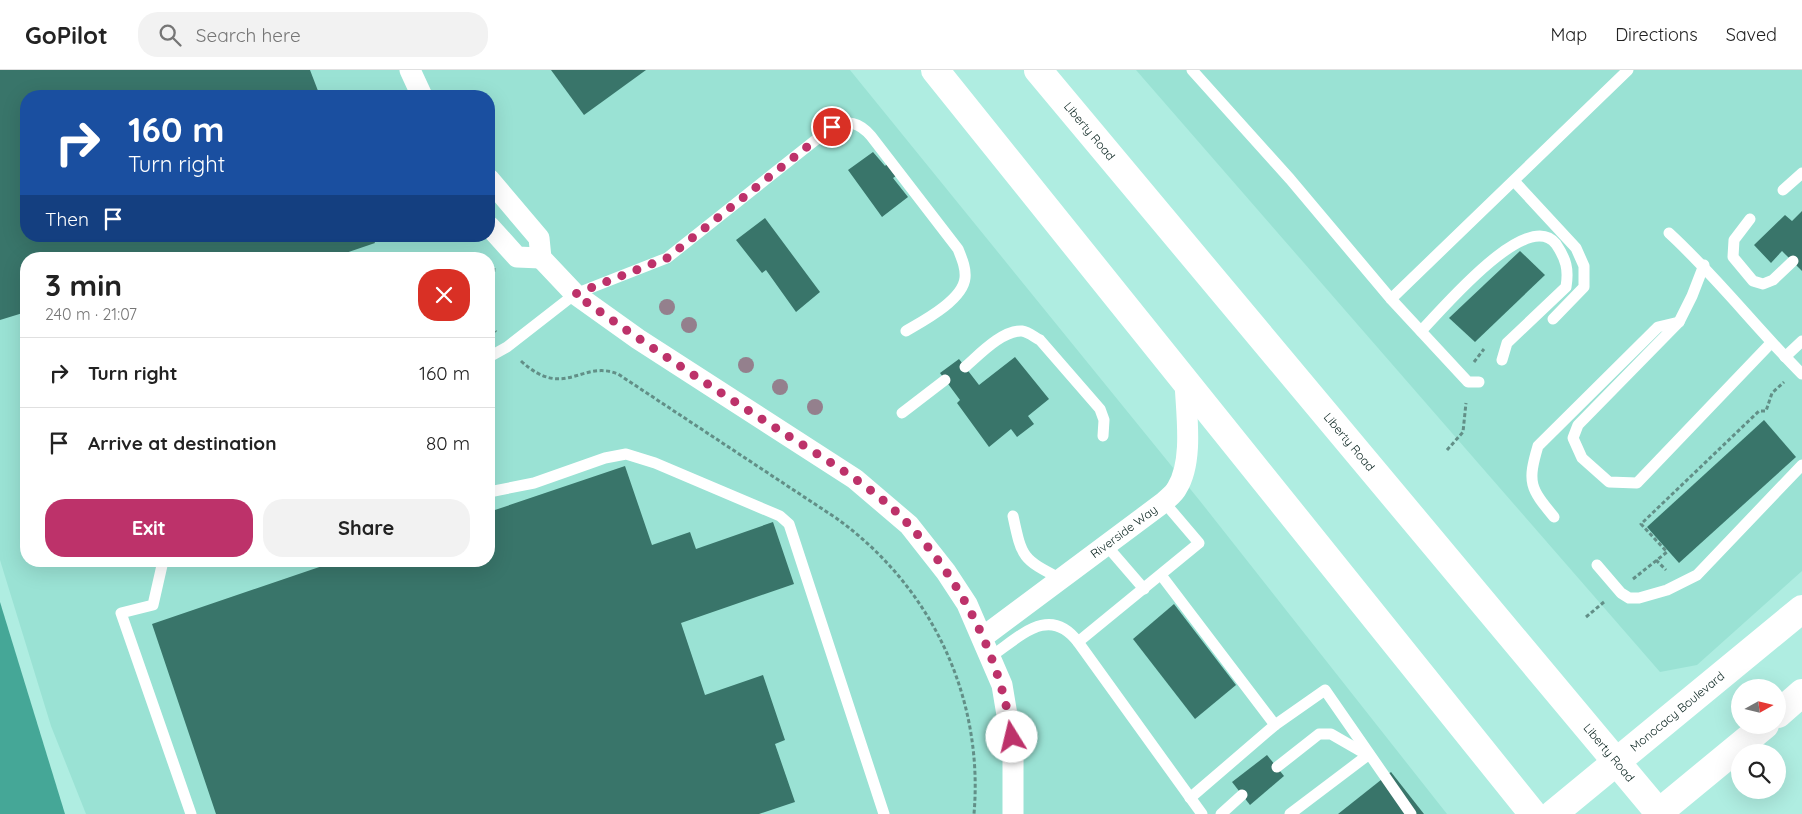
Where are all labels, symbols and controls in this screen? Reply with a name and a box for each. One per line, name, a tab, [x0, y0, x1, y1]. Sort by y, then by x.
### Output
search box	[138, 12, 488, 57]
text: GoPilot	[25, 20, 108, 50]
icon: search	[156, 21, 184, 49]
text: Search here	[196, 23, 301, 47]
text: Map	[1550, 23, 1587, 46]
text: Directions	[1615, 23, 1698, 46]
text: Saved	[1726, 23, 1777, 46]
street label: Liberty Road	[1061, 99, 1118, 163]
pin	[811, 106, 853, 148]
text: 160 m	[128, 107, 225, 151]
icon: right	[45, 110, 110, 175]
icon: arrive	[818, 113, 846, 141]
text: Turn right	[128, 150, 225, 178]
icon: arrive	[99, 205, 127, 233]
text: Then	[45, 207, 89, 231]
text: 3 min	[45, 266, 122, 304]
button: close	[418, 269, 470, 321]
text: 240 m · 21:07	[45, 304, 137, 324]
icon: right	[45, 359, 73, 387]
text: Turn right	[88, 361, 177, 385]
text: 160 m	[419, 361, 470, 385]
street label: Liberty Road	[1321, 409, 1378, 474]
icon: arrive	[45, 429, 73, 457]
text: Arrive at destination	[88, 431, 277, 455]
text: 80 m	[426, 431, 470, 455]
button: Exit	[45, 499, 253, 557]
button: Share	[263, 499, 470, 557]
street label: Riverside Way	[1087, 502, 1160, 561]
street label: Monocacy Boulevard	[1627, 668, 1727, 754]
north arrow	[1731, 679, 1786, 734]
map controls	[1731, 679, 1786, 799]
position arrow	[985, 710, 1037, 762]
street label: Liberty Road	[1581, 720, 1638, 785]
button: search	[1731, 744, 1786, 799]

